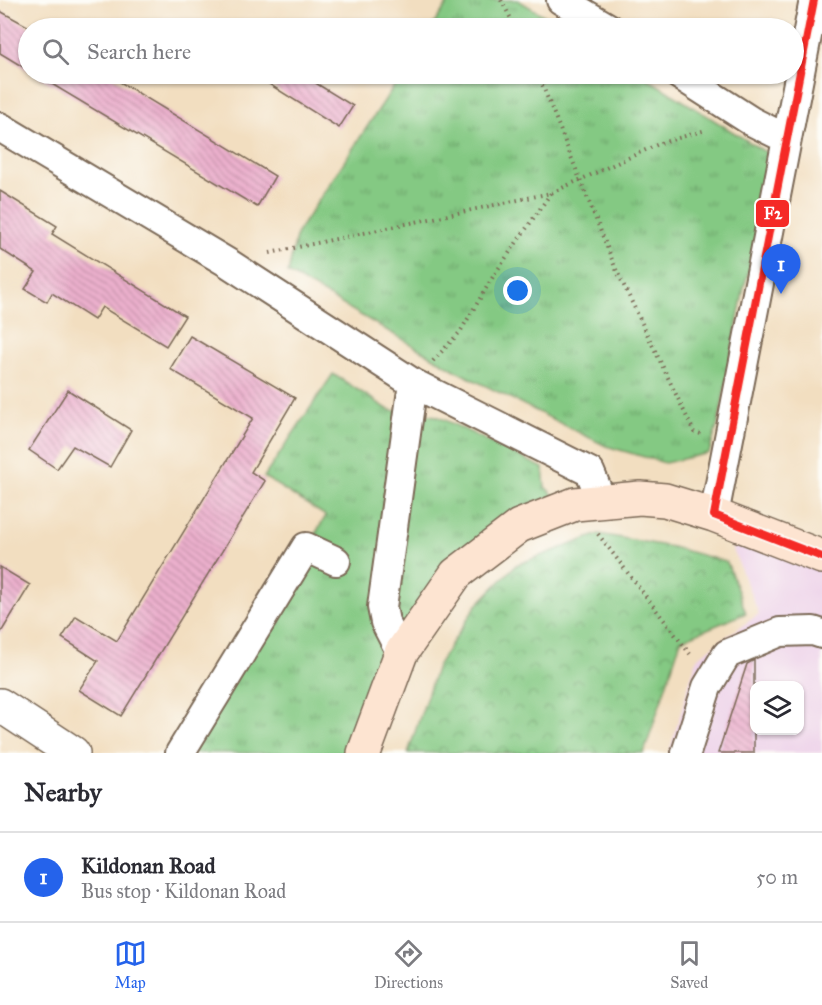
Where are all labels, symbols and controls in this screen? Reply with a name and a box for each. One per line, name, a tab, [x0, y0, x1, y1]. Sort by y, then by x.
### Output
search box	[18, 18, 804, 84]
icon: search	[39, 35, 72, 68]
text: Search here	[87, 38, 191, 65]
line badge: F2	[755, 199, 790, 228]
text: F2	[764, 204, 783, 223]
pin: 1	[762, 244, 800, 294]
your location	[503, 276, 532, 305]
map controls	[750, 681, 804, 735]
button: layers	[750, 681, 804, 735]
text: Nearby	[24, 776, 102, 808]
text: Kildonan Road	[81, 852, 216, 879]
text: 1	[40, 865, 47, 889]
text: 50 m	[756, 865, 798, 889]
text: Bus stop · Kildonan Road	[81, 879, 286, 903]
tab: Map	[114, 937, 147, 992]
tab: Directions	[374, 937, 443, 992]
tab: Saved	[670, 937, 708, 992]

